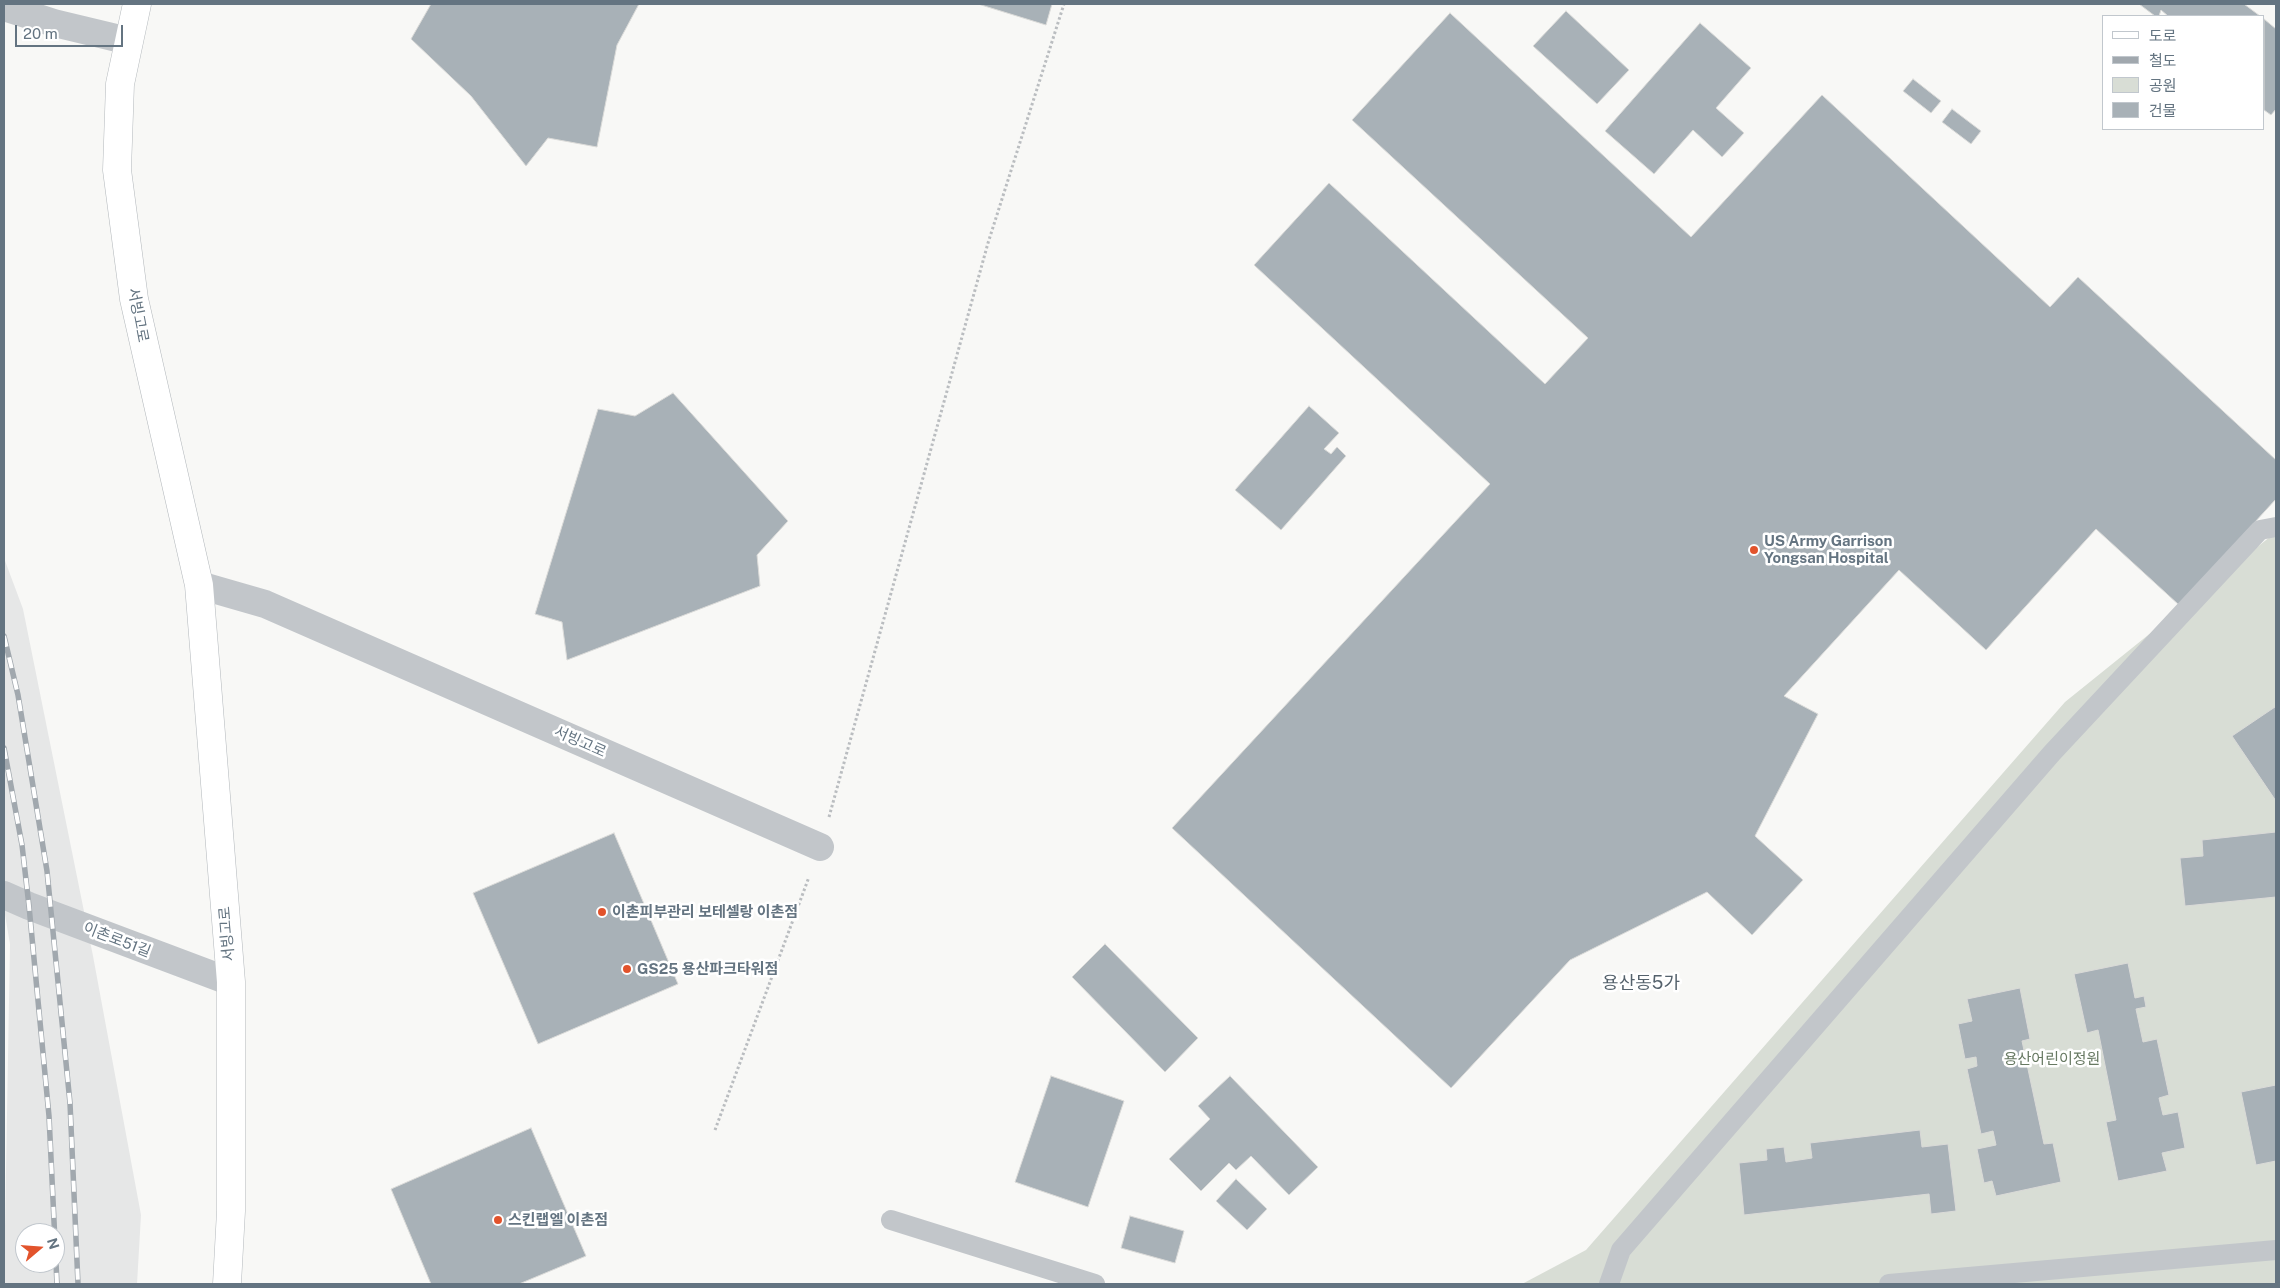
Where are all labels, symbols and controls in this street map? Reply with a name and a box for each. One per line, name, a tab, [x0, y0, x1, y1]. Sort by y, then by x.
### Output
scale bar	[18, 15, 125, 47]
legend	[2102, 15, 2265, 130]
text: 20 m	[23, 25, 58, 42]
text: 도로	[2149, 27, 2177, 44]
text: 철도	[2149, 52, 2177, 69]
text: 공원	[2149, 77, 2177, 94]
text: 건물	[2149, 102, 2177, 119]
street label: 서빙고로	[124, 286, 152, 344]
place label: US Army Garrison Yongsan Hospital	[1764, 532, 1892, 567]
marker: US Army Garrison Yongsan Hospital	[1748, 544, 1760, 556]
street label: 서빙고로	[551, 723, 609, 761]
place label: 이촌피부관리 보테셀랑 이촌점	[612, 903, 798, 921]
street label: 서빙고로	[216, 906, 238, 962]
marker: 이촌피부관리 보테셀랑 이촌점	[596, 906, 608, 918]
street label: 이촌로51길	[81, 919, 153, 961]
place label: GS25 용산파크타워점	[637, 960, 778, 978]
marker: GS25 용산파크타워점	[621, 963, 633, 975]
district label: 용산동5가	[1602, 972, 1680, 994]
park label: 용산어린이정원	[2004, 1050, 2100, 1068]
place label: 스킨랩엘 이촌점	[508, 1211, 608, 1229]
marker: 스킨랩엘 이촌점	[492, 1214, 504, 1226]
north arrow	[15, 1223, 65, 1273]
text: N	[44, 1236, 63, 1251]

